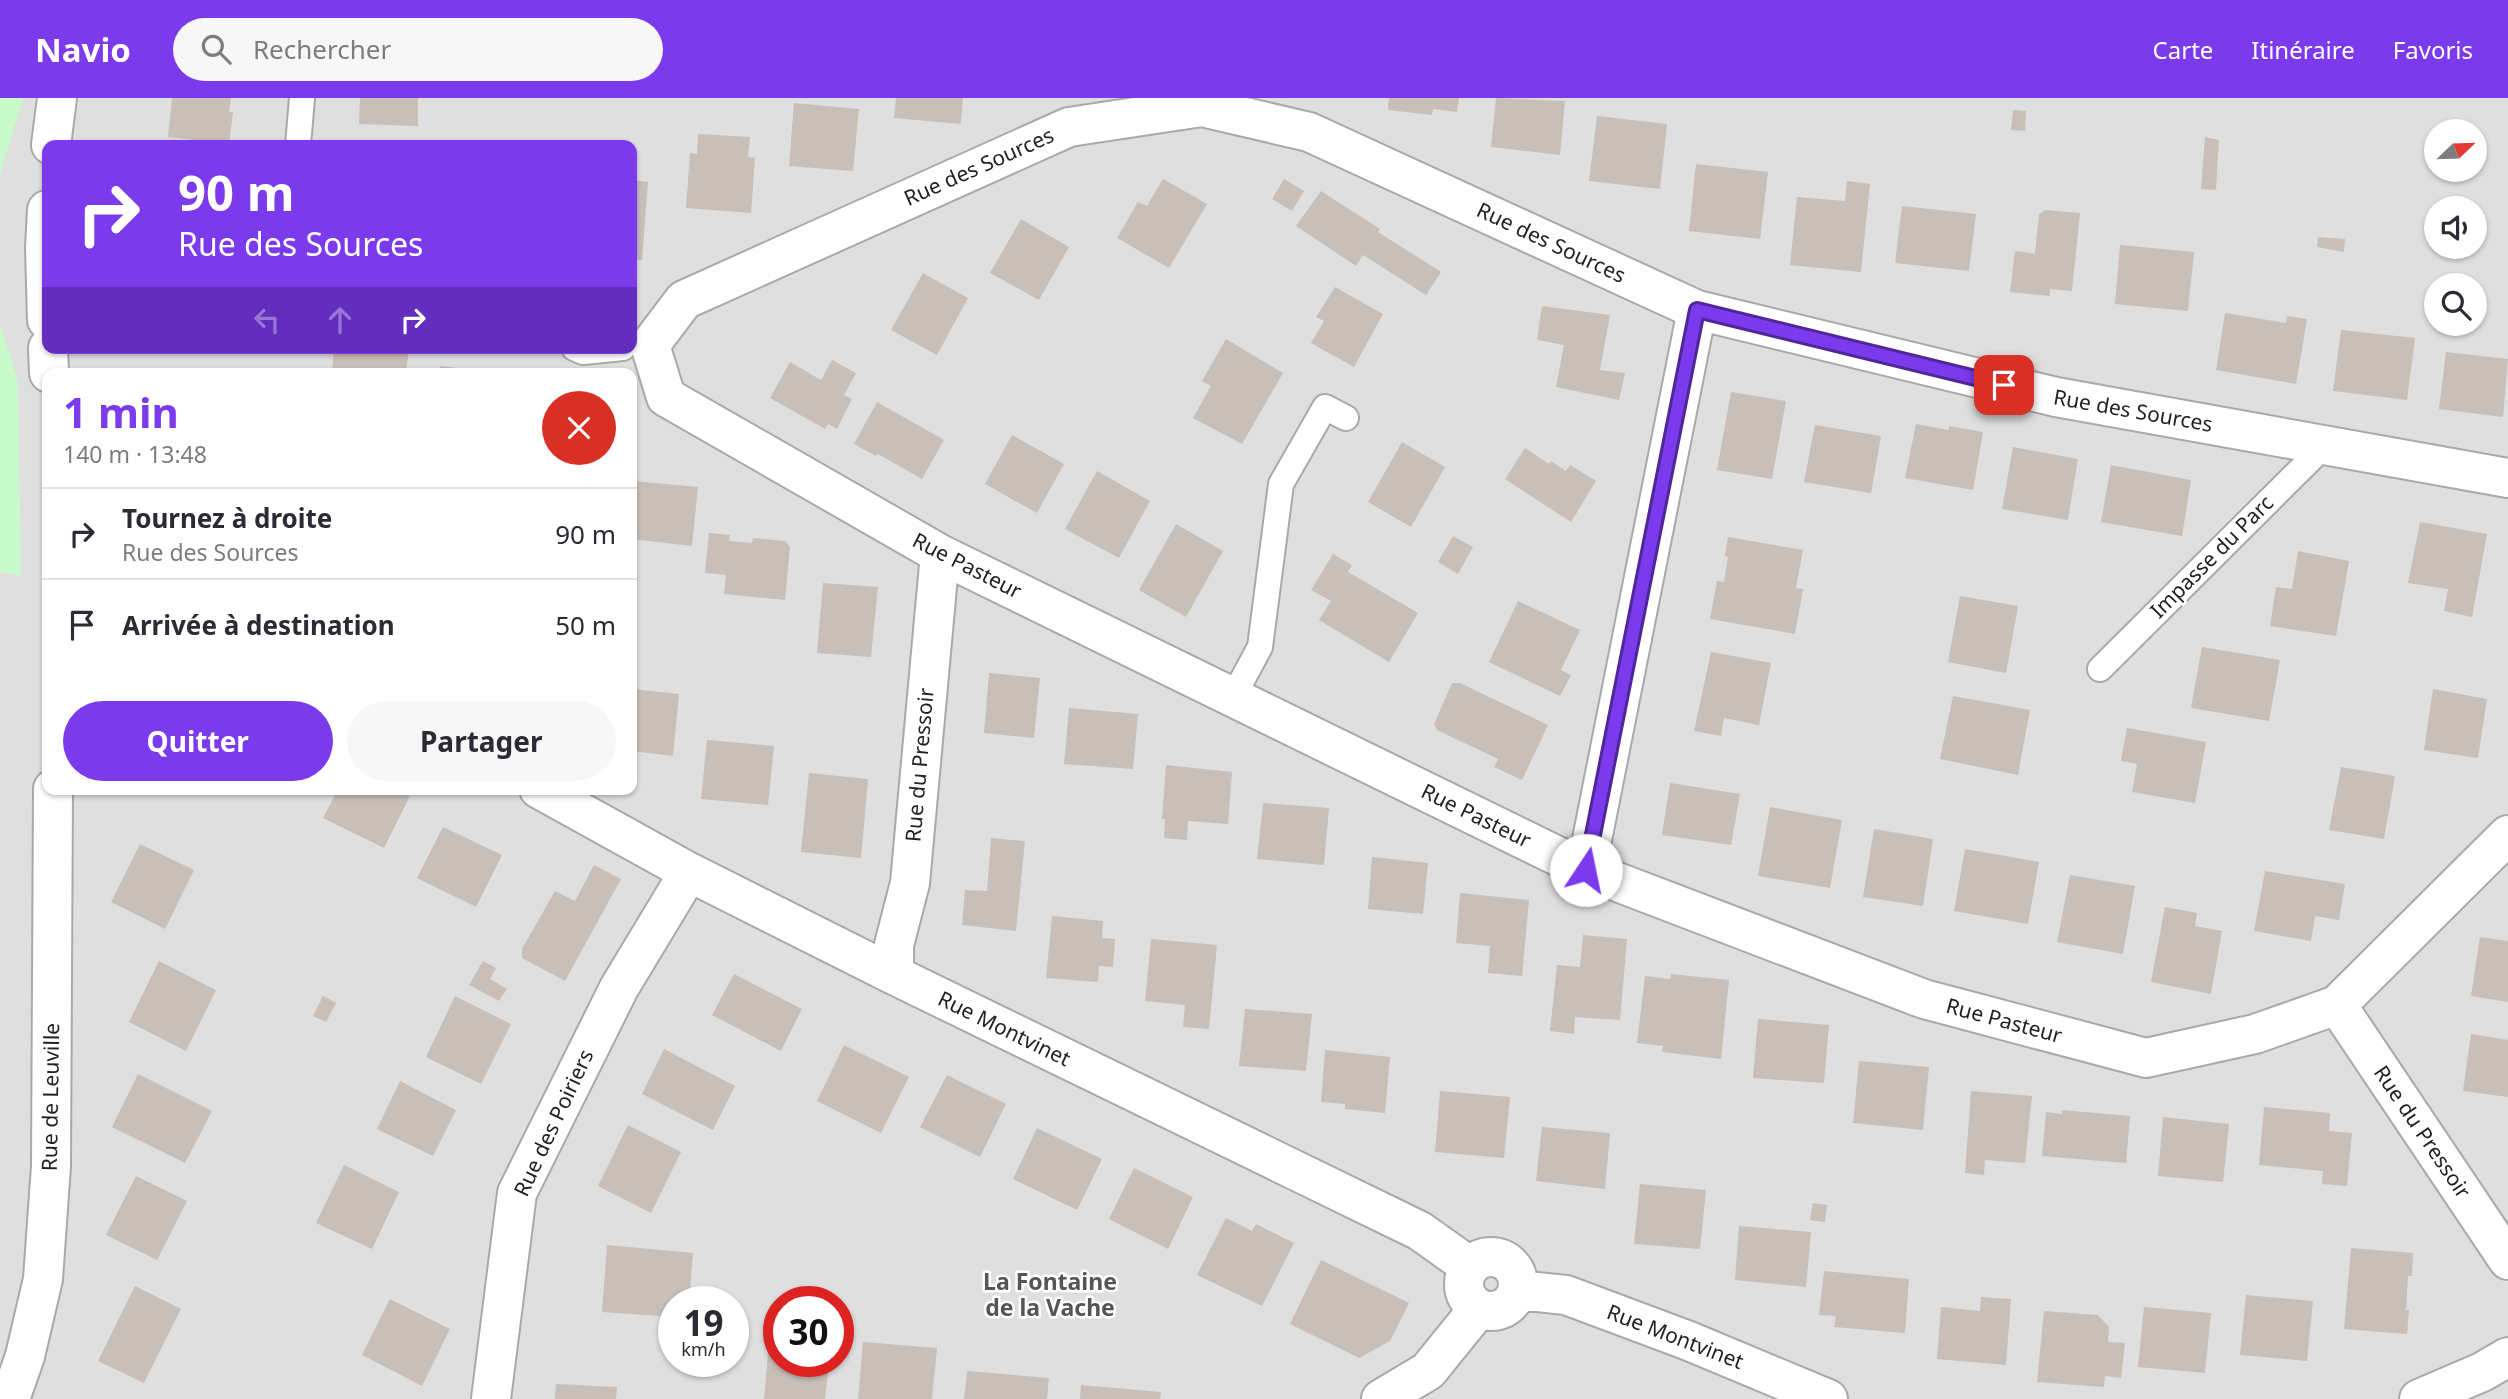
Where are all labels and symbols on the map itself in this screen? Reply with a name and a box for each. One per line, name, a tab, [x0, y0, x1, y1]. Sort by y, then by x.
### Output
north arrow	[2424, 119, 2487, 182]
street label: Rue des Sources	[899, 121, 1058, 212]
street label: Rue des Sources	[1473, 195, 1630, 289]
pin	[1974, 355, 2034, 415]
street label: Rue des Sources	[2051, 382, 2215, 438]
street label: Impasse du Parc	[2144, 489, 2279, 624]
street label: Rue Pasteur	[908, 526, 1027, 605]
street label: Rue du Pressoir	[898, 686, 940, 843]
street label: Rue Pasteur	[1417, 776, 1536, 854]
position arrow	[1549, 833, 1623, 907]
street label: Rue Montvinet	[934, 984, 1076, 1072]
street label: Rue Pasteur	[1943, 991, 2066, 1049]
street label: Rue de Leuville	[35, 1023, 65, 1171]
street label: Rue des Poiriers	[507, 1045, 599, 1201]
street label: Rue du Pressoir	[2368, 1060, 2478, 1204]
district label: La Fontaine de la Vache	[983, 1265, 1117, 1323]
speed limit sign: 30	[763, 1286, 854, 1377]
street label: Rue Montvinet	[1603, 1297, 1748, 1375]

